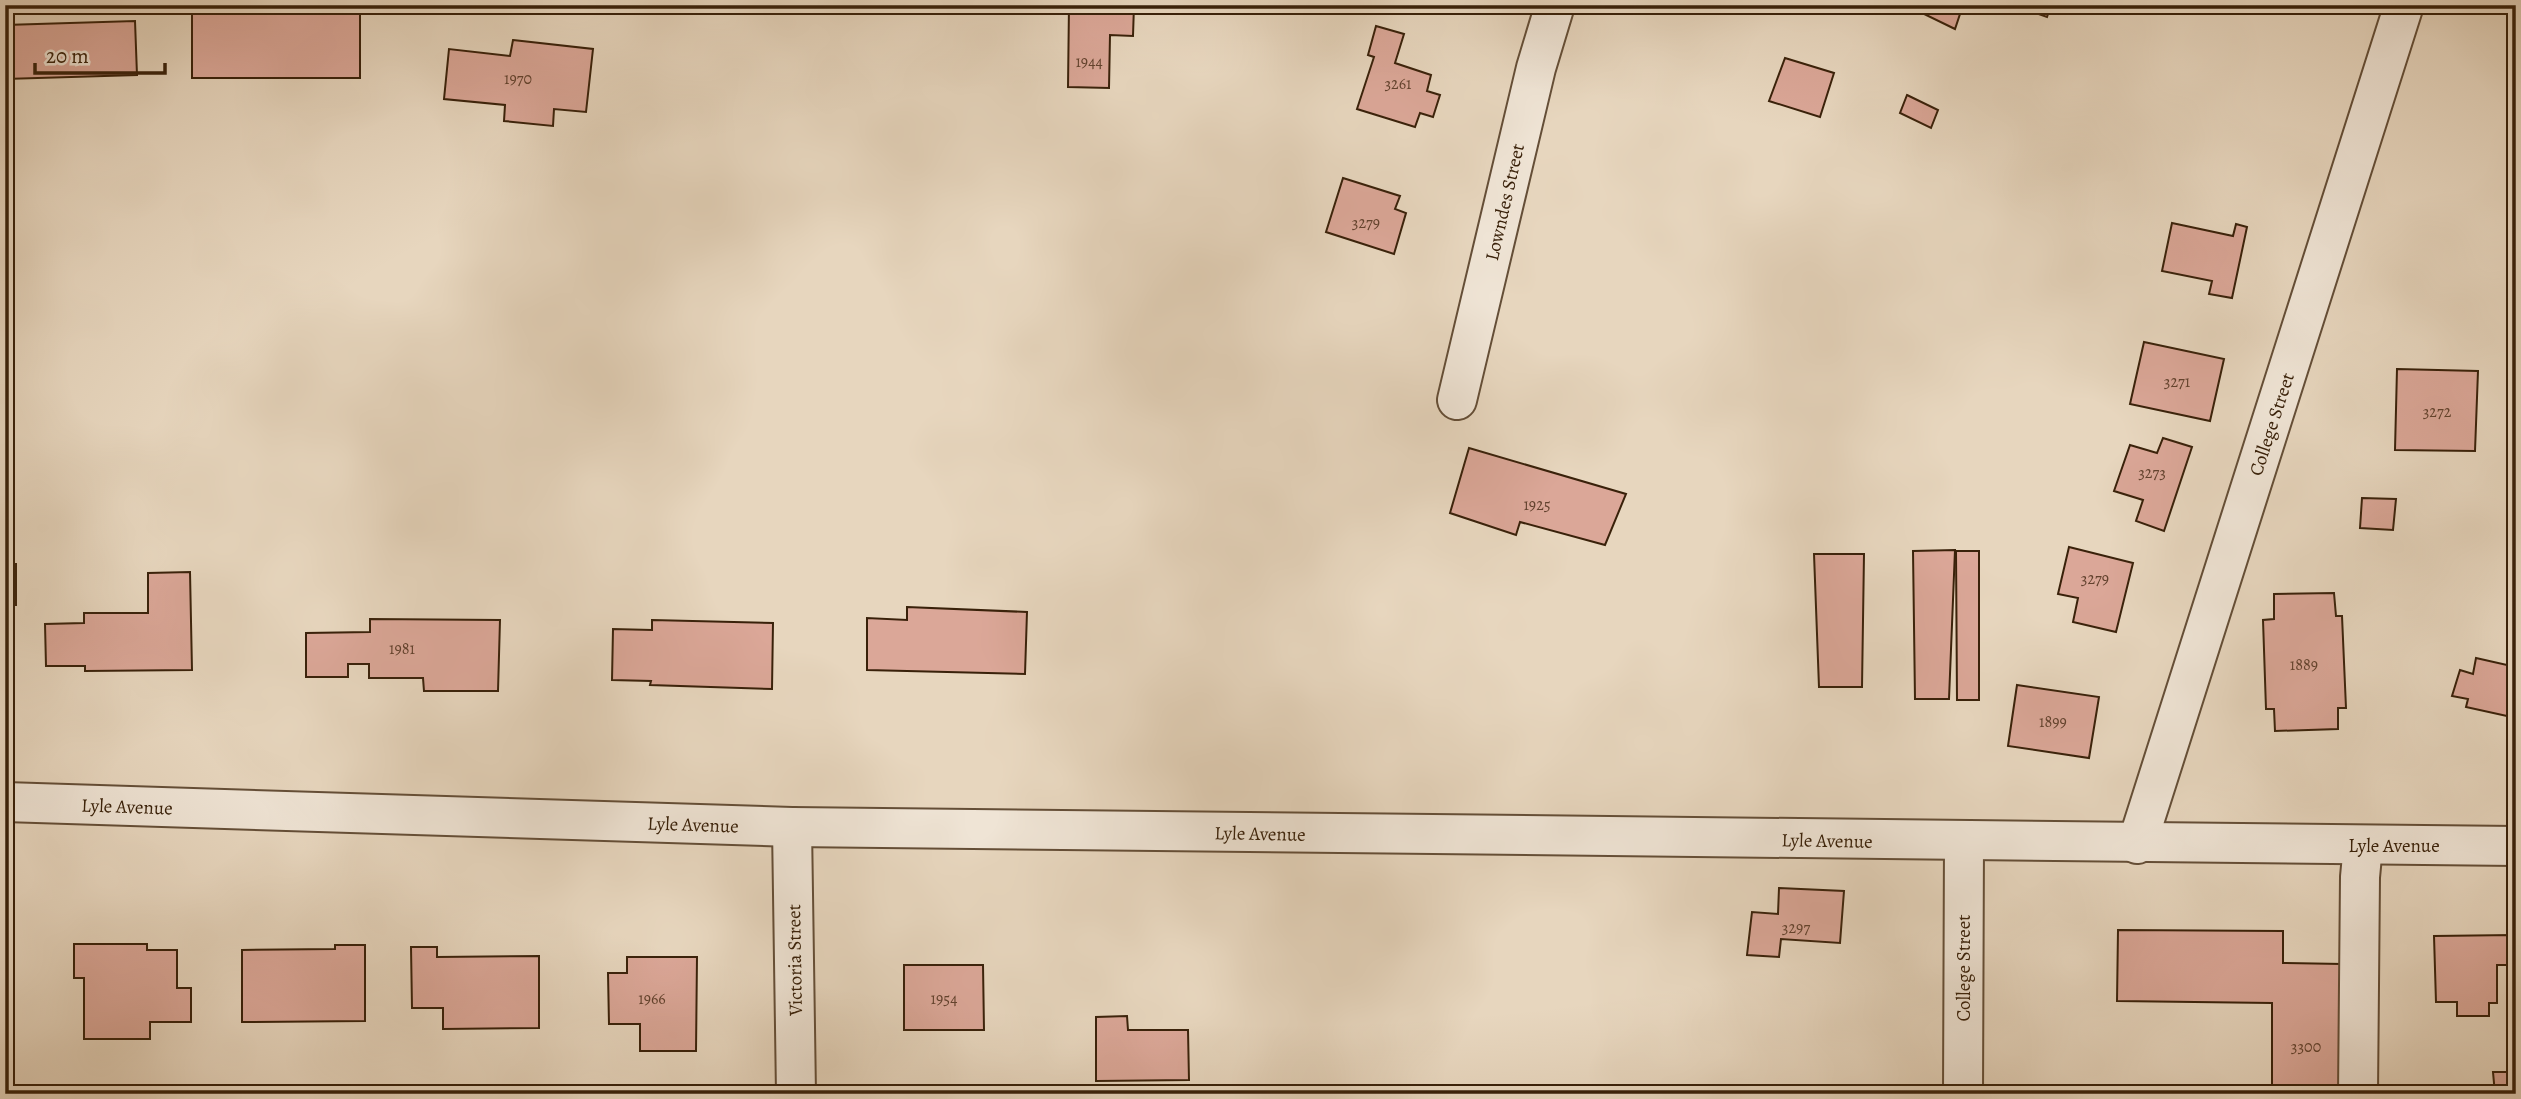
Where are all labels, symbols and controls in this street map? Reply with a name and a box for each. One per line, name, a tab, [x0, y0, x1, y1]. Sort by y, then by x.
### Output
scale bar	[35, 32, 164, 76]
text: 20 m	[46, 42, 89, 70]
house number: 1944	[1075, 51, 1103, 73]
house number: 1970	[504, 68, 532, 90]
house number: 3261	[1384, 73, 1412, 95]
street label: Lowndes Street	[1479, 141, 1531, 263]
house number: 3279	[1352, 212, 1380, 234]
street label: College Street	[2243, 369, 2301, 479]
house number: 3271	[2164, 371, 2191, 393]
house number: 3272	[2423, 401, 2452, 423]
house number: 3273	[2138, 462, 2166, 484]
house number: 1925	[1523, 494, 1551, 516]
house number: 3279	[2081, 568, 2109, 590]
house number: 1981	[389, 638, 416, 660]
house number: 1889	[2290, 654, 2318, 676]
house number: 1899	[2039, 711, 2067, 733]
street label: Lyle Avenue	[81, 792, 173, 822]
street label: Lyle Avenue	[647, 810, 739, 840]
street label: Lyle Avenue	[1214, 820, 1306, 848]
street label: Lyle Avenue	[1781, 827, 1873, 855]
street label: Lyle Avenue	[2348, 833, 2440, 859]
street label: Victoria Street	[781, 904, 809, 1017]
street label: College Street	[1951, 914, 1977, 1022]
house number: 3297	[1782, 917, 1810, 939]
house number: 1966	[638, 988, 666, 1010]
house number: 1954	[931, 988, 957, 1010]
house number: 3300	[2291, 1036, 2321, 1058]

